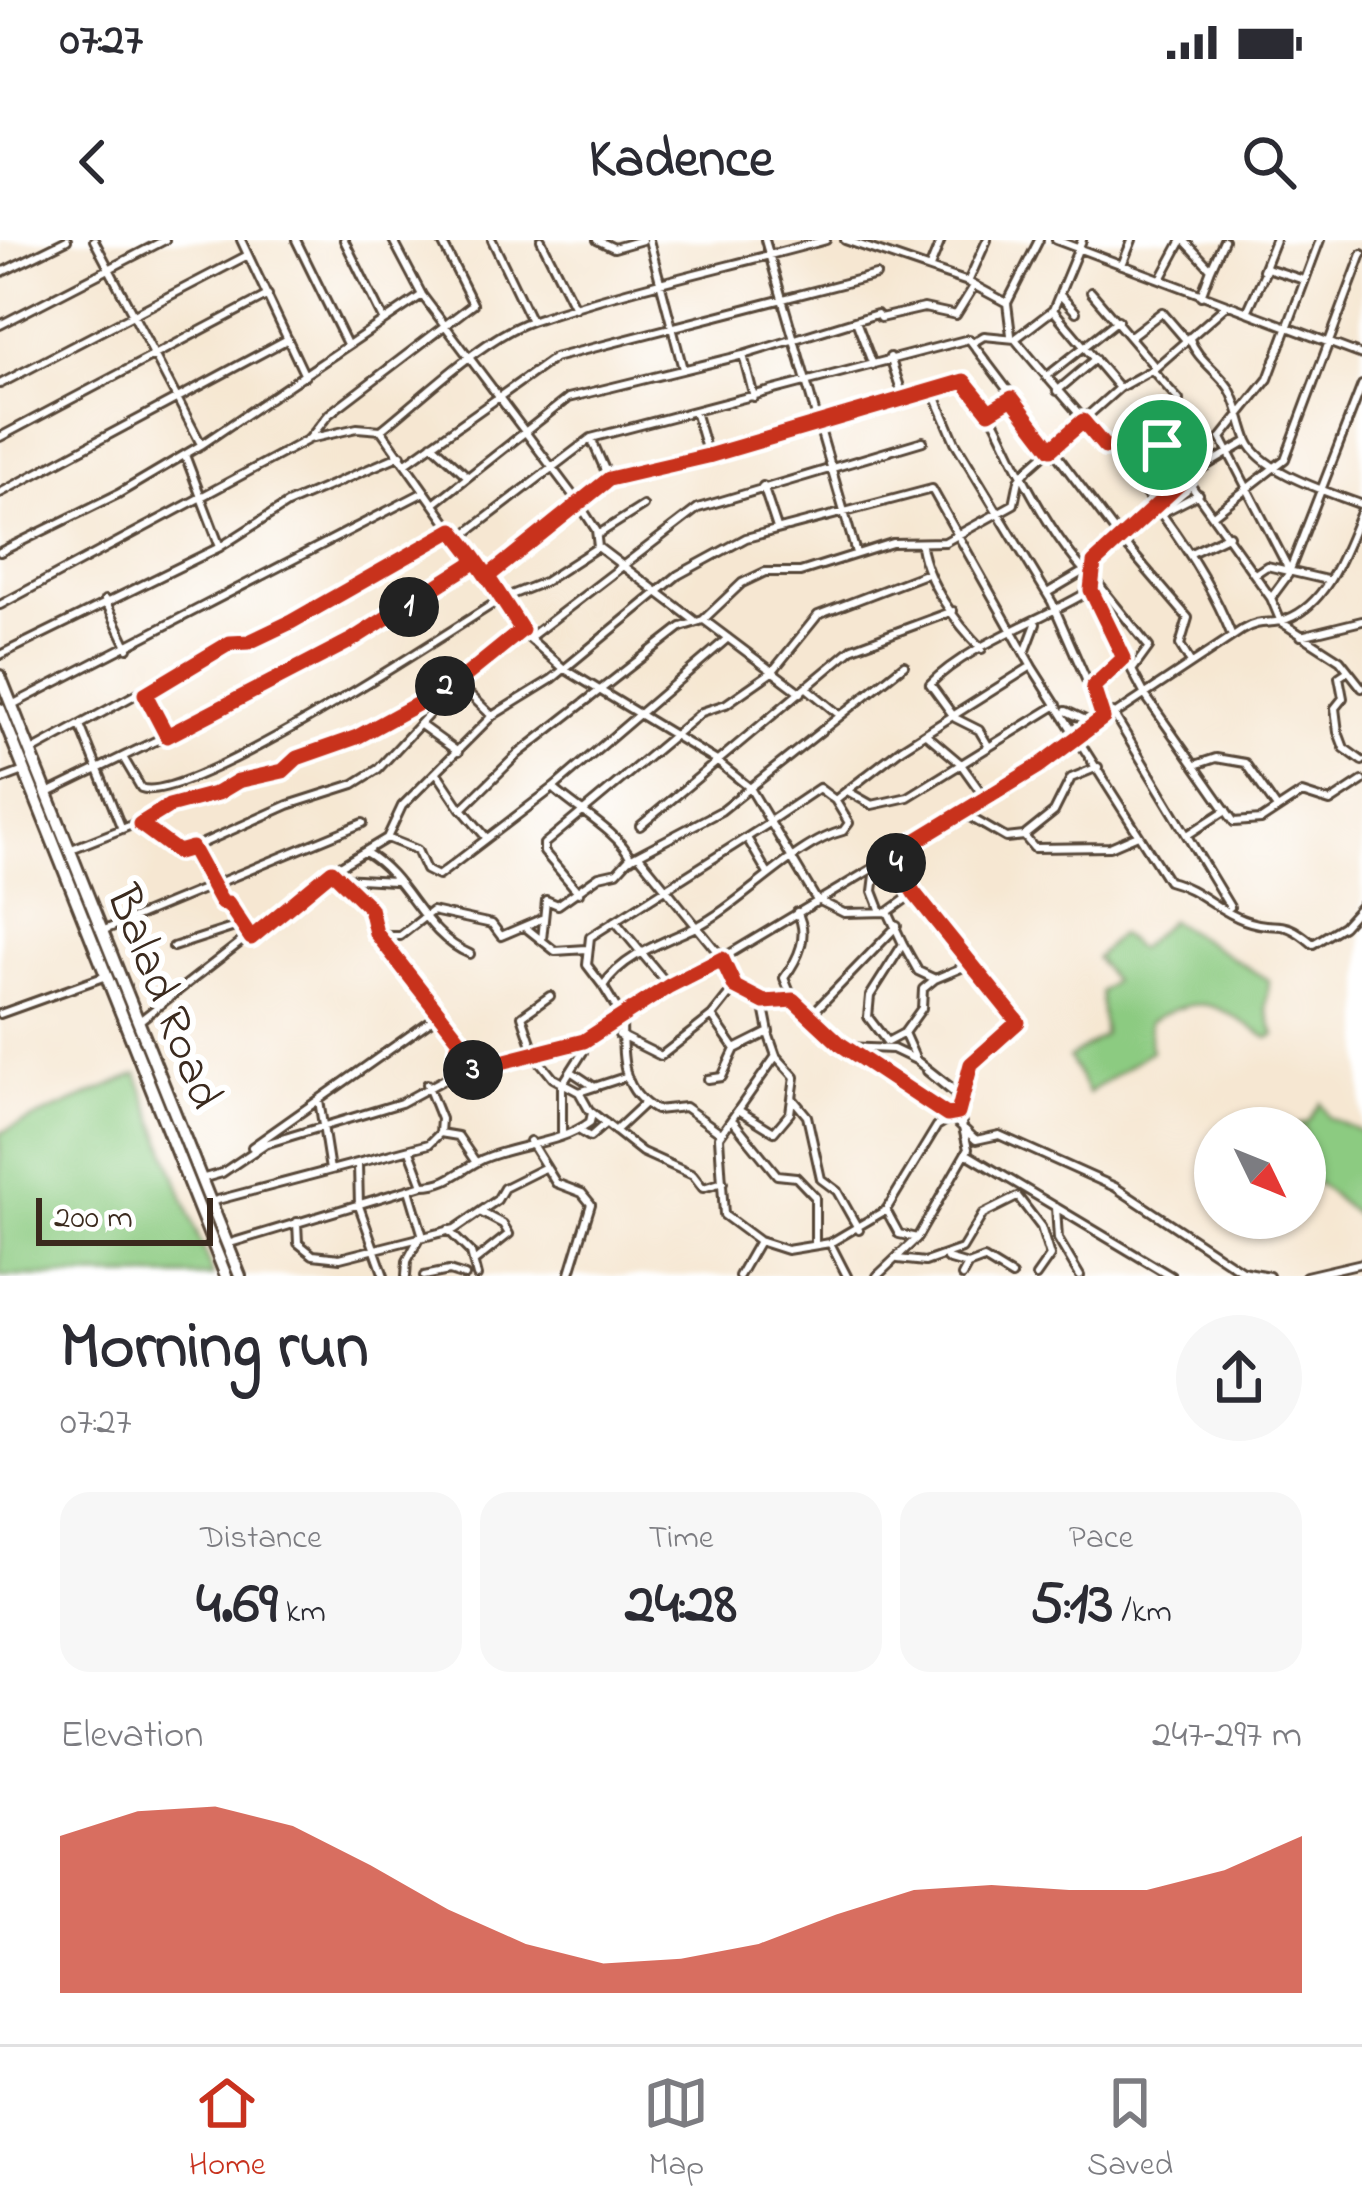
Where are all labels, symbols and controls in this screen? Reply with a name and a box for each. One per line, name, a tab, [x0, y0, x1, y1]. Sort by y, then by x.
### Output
text: 07:27	[60, 9, 143, 75]
text: Kadence	[589, 123, 773, 201]
icon: back	[60, 129, 126, 195]
icon: search	[1236, 129, 1302, 195]
pin	[1111, 394, 1213, 496]
icon: arrive	[1129, 412, 1195, 478]
pin: 1	[379, 577, 439, 637]
text: 1	[404, 583, 414, 631]
pin: 2	[415, 656, 475, 716]
text: 2	[437, 662, 453, 710]
pin: 4	[866, 833, 926, 893]
text: 4	[889, 839, 903, 887]
street label: Balad Road	[85, 875, 239, 1120]
pin: 3	[443, 1040, 503, 1100]
text: 3	[466, 1046, 480, 1094]
north arrow	[1194, 1107, 1326, 1239]
map controls	[1194, 1107, 1326, 1239]
scale bar	[36, 1192, 213, 1245]
text: 200 m	[54, 1195, 133, 1243]
text: Morning run	[60, 1302, 369, 1398]
button: share	[1176, 1315, 1302, 1441]
text: 07:27	[60, 1395, 132, 1452]
text: Distance	[200, 1515, 322, 1563]
text: Time	[648, 1515, 714, 1563]
text: Pace	[1069, 1515, 1133, 1563]
text: 4.69	[196, 1563, 278, 1650]
text: 24:28	[625, 1563, 737, 1650]
text: 5:13	[1030, 1563, 1113, 1650]
text: km	[278, 1589, 326, 1637]
text: /km	[1113, 1589, 1172, 1637]
text: Elevation	[60, 1708, 203, 1765]
text: 247–297 m	[1152, 1708, 1302, 1765]
tab: Home	[189, 2070, 266, 2190]
tab: Map	[643, 2070, 709, 2190]
tab: Saved	[1087, 2070, 1173, 2190]

